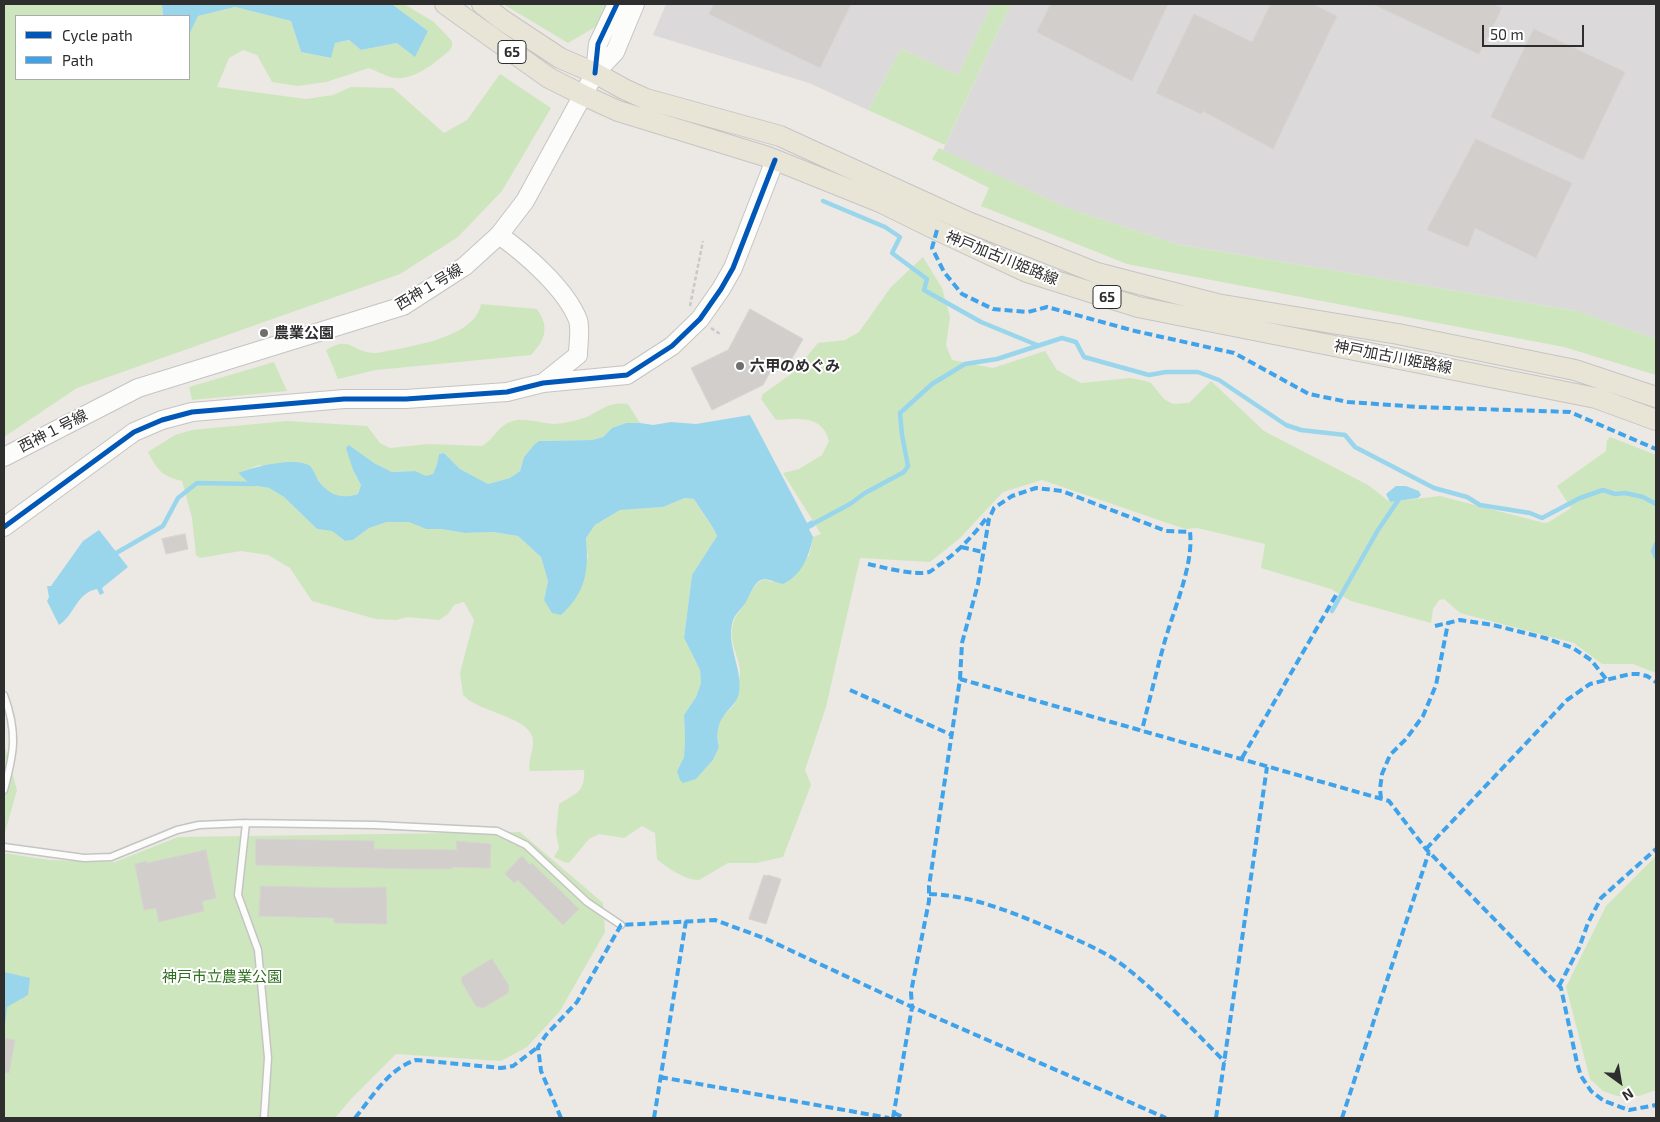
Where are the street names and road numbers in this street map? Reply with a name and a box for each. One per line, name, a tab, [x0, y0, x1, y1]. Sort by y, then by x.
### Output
road number: 65	[498, 41, 526, 64]
street label: 神戸加古川姫路線	[943, 227, 1061, 289]
street label: 西神１号線	[392, 260, 466, 314]
road number: 65	[1093, 286, 1121, 308]
street label: 神戸加古川姫路線	[1332, 337, 1454, 377]
street label: 西神１号線	[16, 406, 90, 456]

